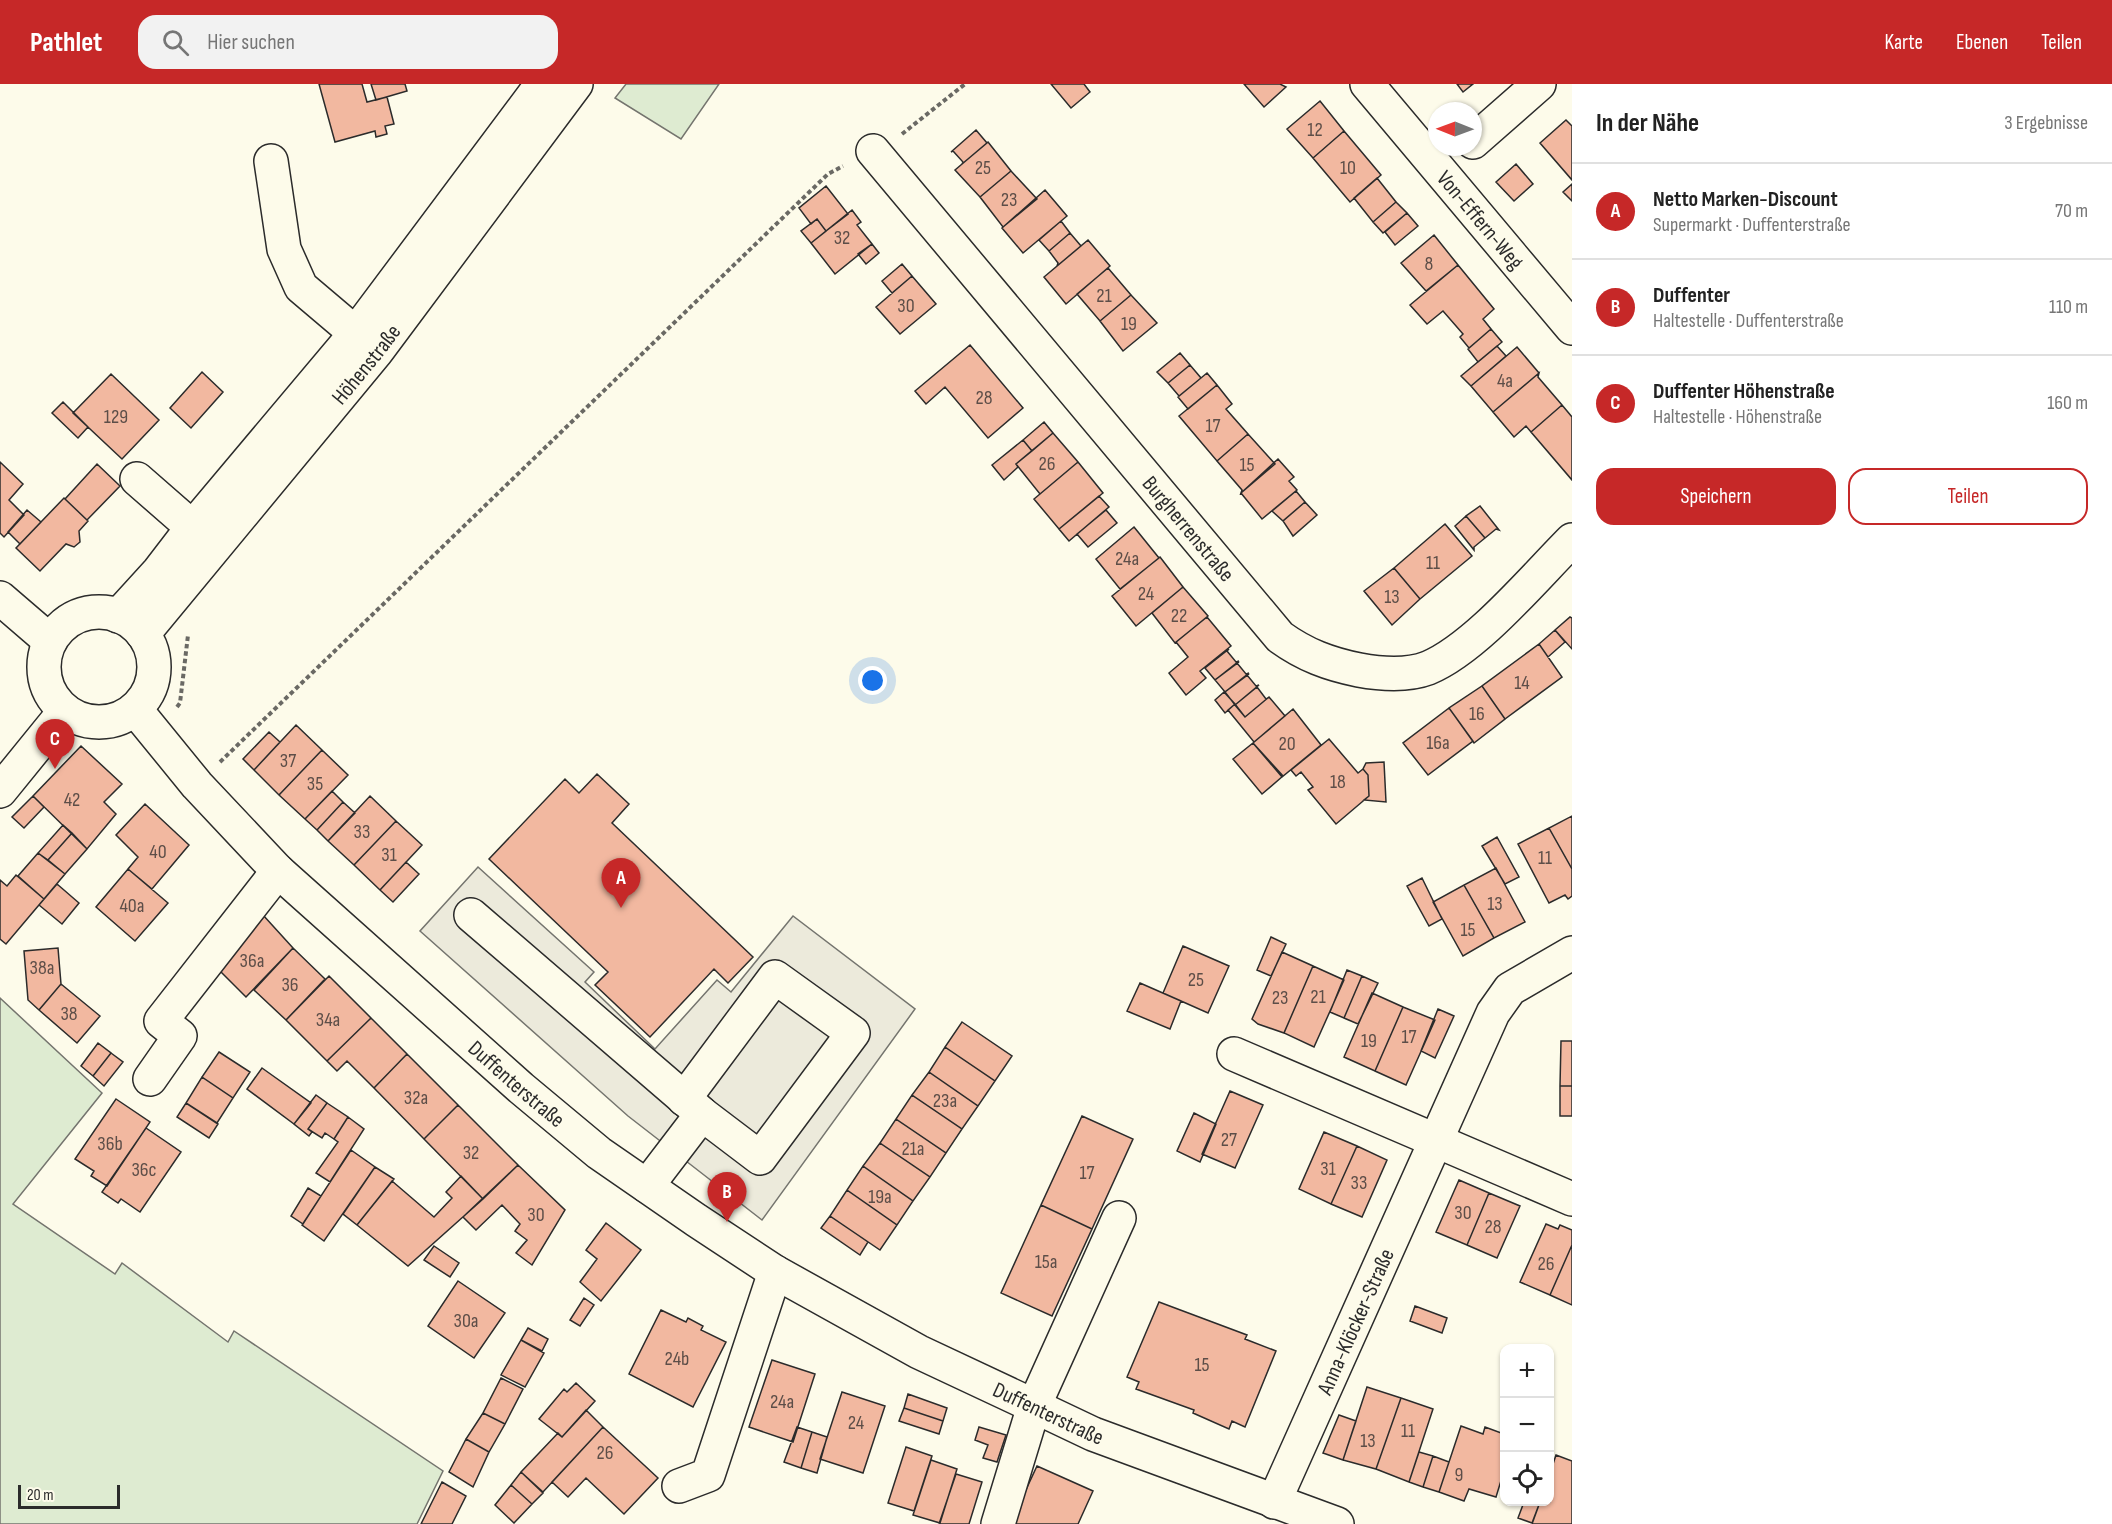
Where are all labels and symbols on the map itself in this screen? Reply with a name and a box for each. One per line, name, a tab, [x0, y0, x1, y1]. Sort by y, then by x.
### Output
north arrow	[1428, 102, 1482, 156]
house number: 12	[1307, 118, 1323, 142]
house number: 25	[975, 156, 991, 180]
house number: 10	[1340, 156, 1356, 180]
street label: Von-Effern-Weg	[1431, 166, 1529, 276]
house number: 23	[1001, 188, 1017, 212]
house number: 32	[834, 226, 850, 250]
house number: 8	[1425, 252, 1433, 276]
house number: 21	[1096, 284, 1112, 308]
house number: 30	[897, 294, 915, 318]
house number: 19	[1121, 312, 1137, 336]
street label: Höhenstraße	[326, 319, 407, 411]
house number: 4a	[1497, 369, 1513, 393]
house number: 28	[976, 386, 993, 410]
house number: 129	[104, 405, 128, 429]
house number: 17	[1206, 414, 1220, 438]
house number: 26	[1039, 452, 1056, 476]
house number: 15	[1239, 453, 1255, 477]
street label: Burgherrenstraße	[1136, 471, 1240, 587]
house number: 24a	[1115, 547, 1139, 571]
house number: 11	[1426, 551, 1440, 575]
house number: 24	[1138, 582, 1154, 606]
house number: 13	[1384, 585, 1400, 609]
house number: 22	[1171, 604, 1187, 628]
your location	[858, 666, 887, 695]
house number: 14	[1514, 671, 1530, 695]
house number: 16	[1469, 702, 1485, 726]
pin: C	[36, 720, 74, 769]
house number: 16a	[1426, 731, 1450, 755]
house number: 20	[1278, 732, 1296, 756]
house number: 37	[280, 749, 296, 773]
house number: 18	[1330, 770, 1346, 794]
house number: 35	[307, 772, 323, 796]
house number: 42	[64, 788, 80, 812]
house number: 33	[354, 820, 370, 844]
house number: 40	[149, 840, 167, 864]
house number: 31	[381, 843, 397, 867]
house number: 11	[1538, 846, 1552, 870]
pin: A	[602, 858, 640, 908]
house number: 13	[1487, 892, 1503, 916]
house number: 40a	[120, 894, 144, 918]
house number: 15	[1460, 918, 1476, 942]
house number: 36a	[240, 949, 264, 973]
house number: 38a	[30, 956, 54, 980]
house number: 25	[1188, 968, 1204, 992]
house number: 36	[281, 973, 299, 997]
house number: 21	[1310, 985, 1326, 1009]
house number: 23	[1272, 986, 1288, 1010]
house number: 38	[60, 1002, 78, 1026]
house number: 34a	[316, 1008, 340, 1032]
house number: 17	[1402, 1025, 1416, 1049]
house number: 19	[1361, 1029, 1377, 1053]
street label: Duffenterstraße	[462, 1035, 570, 1134]
house number: 32a	[404, 1086, 428, 1110]
house number: 23a	[933, 1089, 957, 1113]
house number: 27	[1221, 1128, 1237, 1152]
house number: 36b	[97, 1132, 123, 1156]
house number: 21a	[901, 1137, 925, 1161]
house number: 32	[463, 1141, 479, 1165]
house number: 31	[1320, 1157, 1336, 1181]
house number: 36c	[131, 1158, 157, 1182]
house number: 17	[1080, 1161, 1094, 1185]
house number: 33	[1351, 1171, 1367, 1195]
pin: B	[708, 1172, 746, 1222]
house number: 19a	[868, 1185, 892, 1209]
house number: 30	[1454, 1201, 1472, 1225]
house number: 30	[527, 1203, 545, 1227]
house number: 28	[1485, 1215, 1502, 1239]
street label: Anna-Klöcker-Straße	[1311, 1245, 1401, 1400]
house number: 15a	[1035, 1250, 1057, 1274]
house number: 26	[1538, 1252, 1555, 1276]
house number: 30a	[454, 1309, 479, 1333]
house number: 24b	[665, 1347, 689, 1371]
house number: 15	[1194, 1353, 1210, 1377]
street label: Duffenterstraße	[988, 1377, 1107, 1452]
house number: 24a	[770, 1390, 794, 1414]
house number: 24	[848, 1411, 864, 1435]
house number: 11	[1401, 1419, 1415, 1443]
house number: 13	[1360, 1429, 1376, 1453]
house number: 26	[597, 1441, 614, 1465]
house number: 9	[1455, 1463, 1463, 1487]
scale bar	[18, 1482, 120, 1510]

